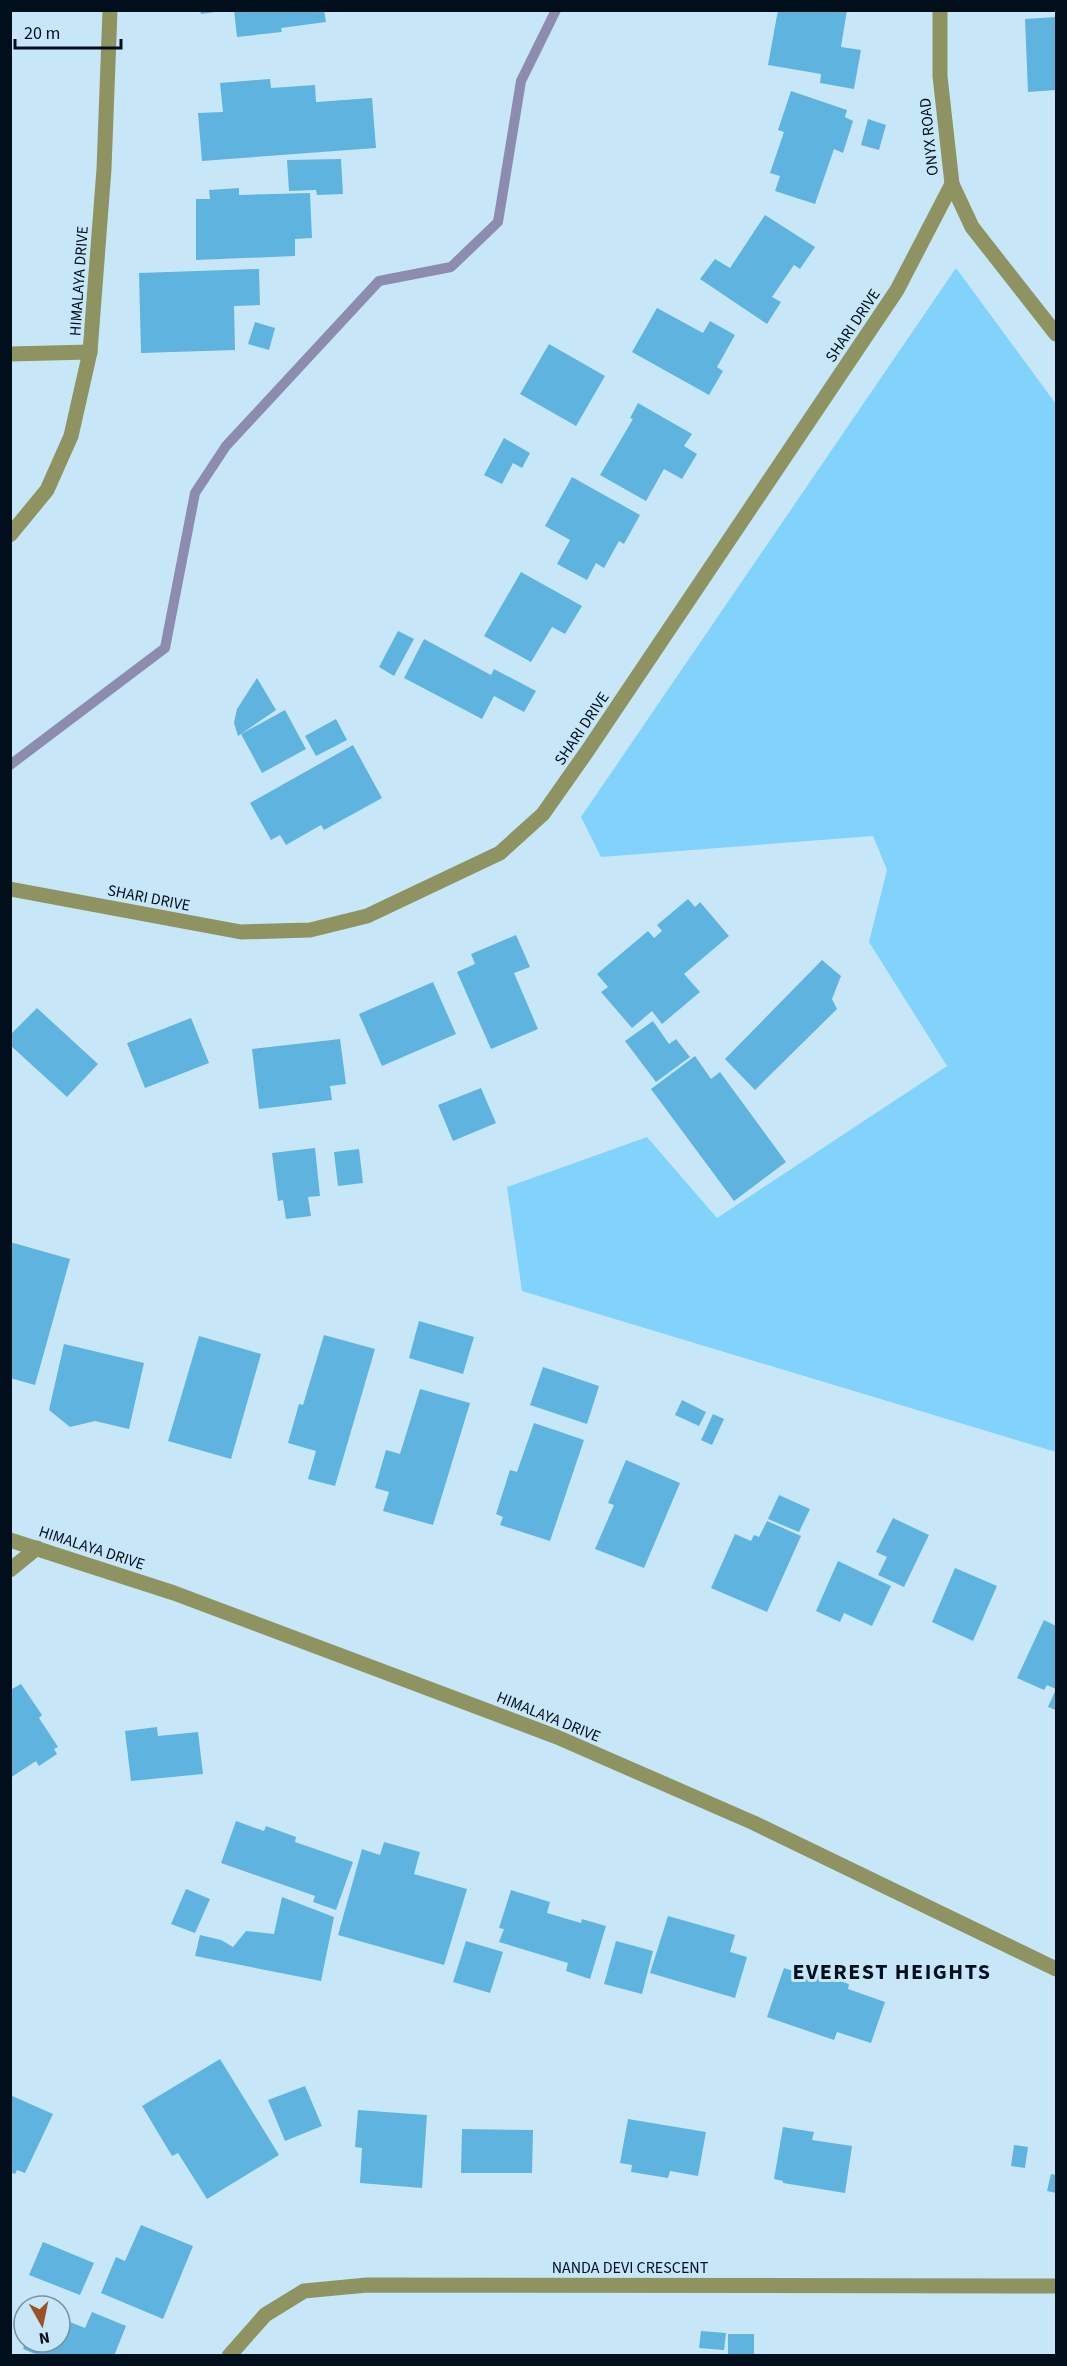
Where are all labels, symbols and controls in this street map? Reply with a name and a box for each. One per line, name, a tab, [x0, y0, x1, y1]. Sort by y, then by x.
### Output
scale bar	[15, 12, 122, 50]
text: 20 m	[24, 21, 60, 46]
street label: ONYX ROAD	[914, 97, 944, 177]
street label: HIMALAYA DRIVE	[64, 225, 94, 337]
street label: SHARI DRIVE	[820, 285, 885, 367]
street label: SHARI DRIVE	[549, 688, 614, 770]
street label: SHARI DRIVE	[105, 879, 192, 917]
street label: HIMALAYA DRIVE	[36, 1520, 148, 1575]
street label: HIMALAYA DRIVE	[493, 1686, 604, 1748]
district label: EVEREST HEIGHTS	[792, 1956, 992, 1988]
street label: NANDA DEVI CRESCENT	[552, 2257, 709, 2279]
north arrow	[12, 2294, 72, 2354]
text: N	[37, 2326, 51, 2350]

